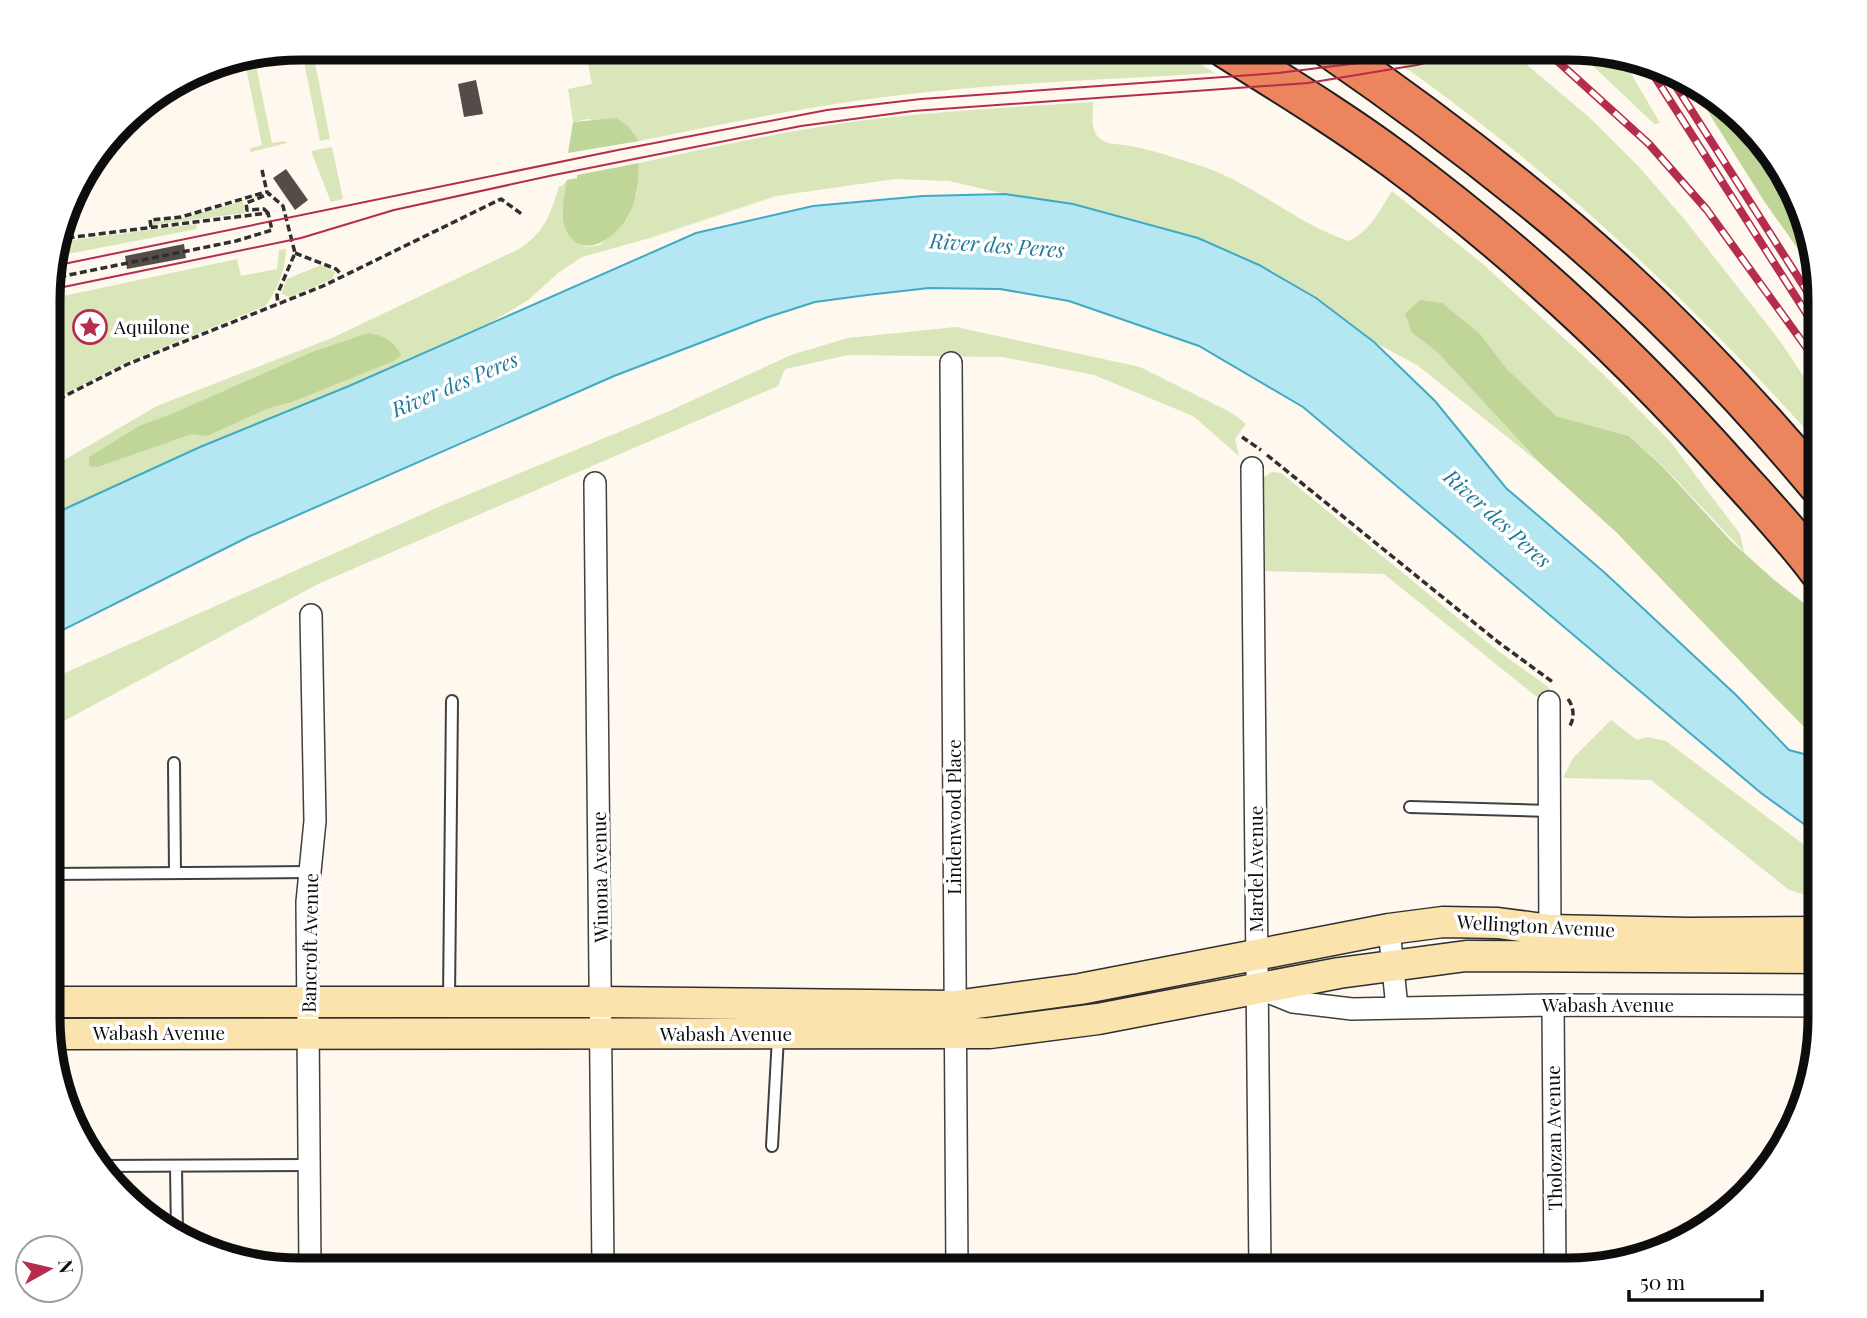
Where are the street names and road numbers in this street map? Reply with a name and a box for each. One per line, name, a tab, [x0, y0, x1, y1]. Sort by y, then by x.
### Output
street label: Lindenwood Place	[940, 739, 966, 895]
street label: Mardel Avenue	[1242, 806, 1268, 932]
street label: Winona Avenue	[585, 811, 613, 944]
street label: Bancroft Avenue	[295, 873, 323, 1013]
street label: Wellington Avenue	[1455, 908, 1616, 942]
street label: Wabash Avenue	[1541, 991, 1674, 1017]
street label: Wabash Avenue	[92, 1019, 225, 1045]
street label: Wabash Avenue	[659, 1020, 792, 1046]
street label: Tholozan Avenue	[1539, 1065, 1567, 1211]

